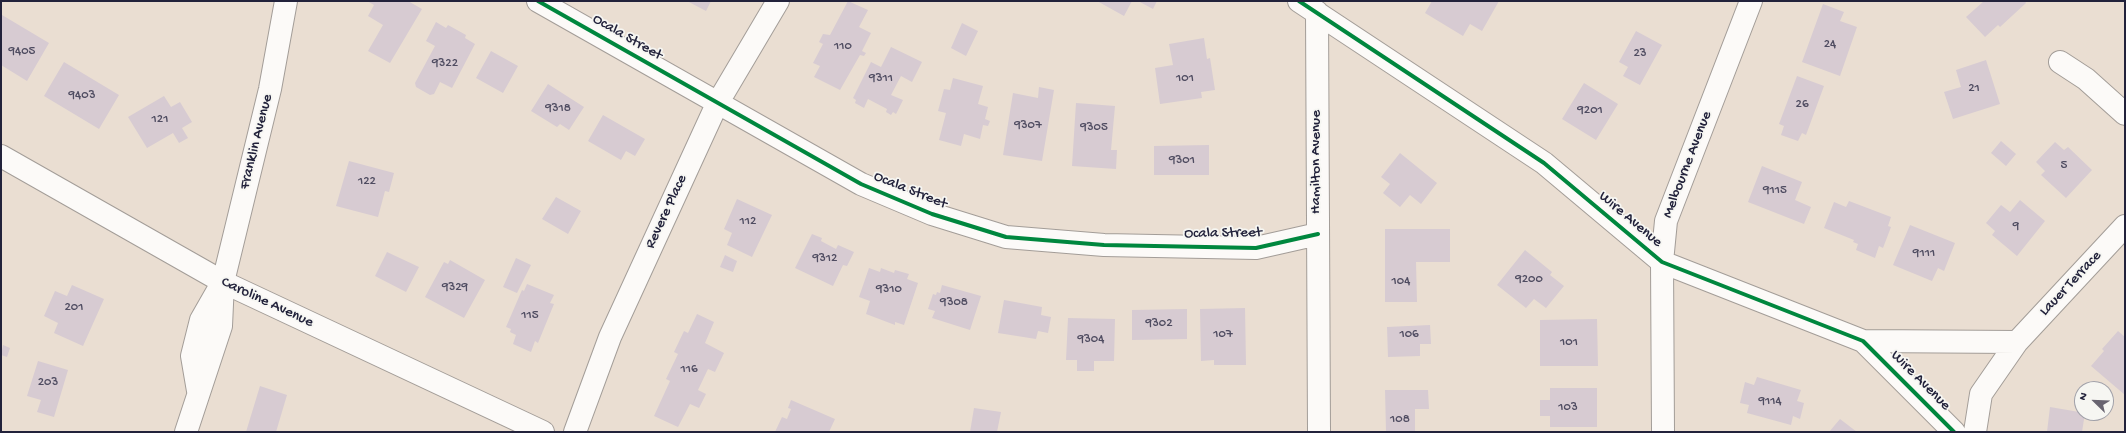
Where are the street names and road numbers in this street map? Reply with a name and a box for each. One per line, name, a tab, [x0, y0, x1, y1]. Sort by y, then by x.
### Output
street label: Ocala Street	[589, 11, 665, 65]
street label: Franklin Avenue	[236, 93, 278, 191]
street label: Melbourne Avenue	[1659, 109, 1717, 221]
street label: Hamilton Avenue	[1308, 110, 1326, 214]
street label: Ocala Street	[871, 168, 949, 214]
street label: Revere Place	[642, 172, 692, 252]
street label: Wire Avenue	[1594, 188, 1666, 252]
street label: Ocala Street	[1184, 224, 1262, 244]
street label: Lauer Terrace	[2036, 248, 2106, 320]
street label: Caroline Avenue	[218, 274, 316, 332]
street label: Wire Avenue	[1886, 347, 1954, 415]

